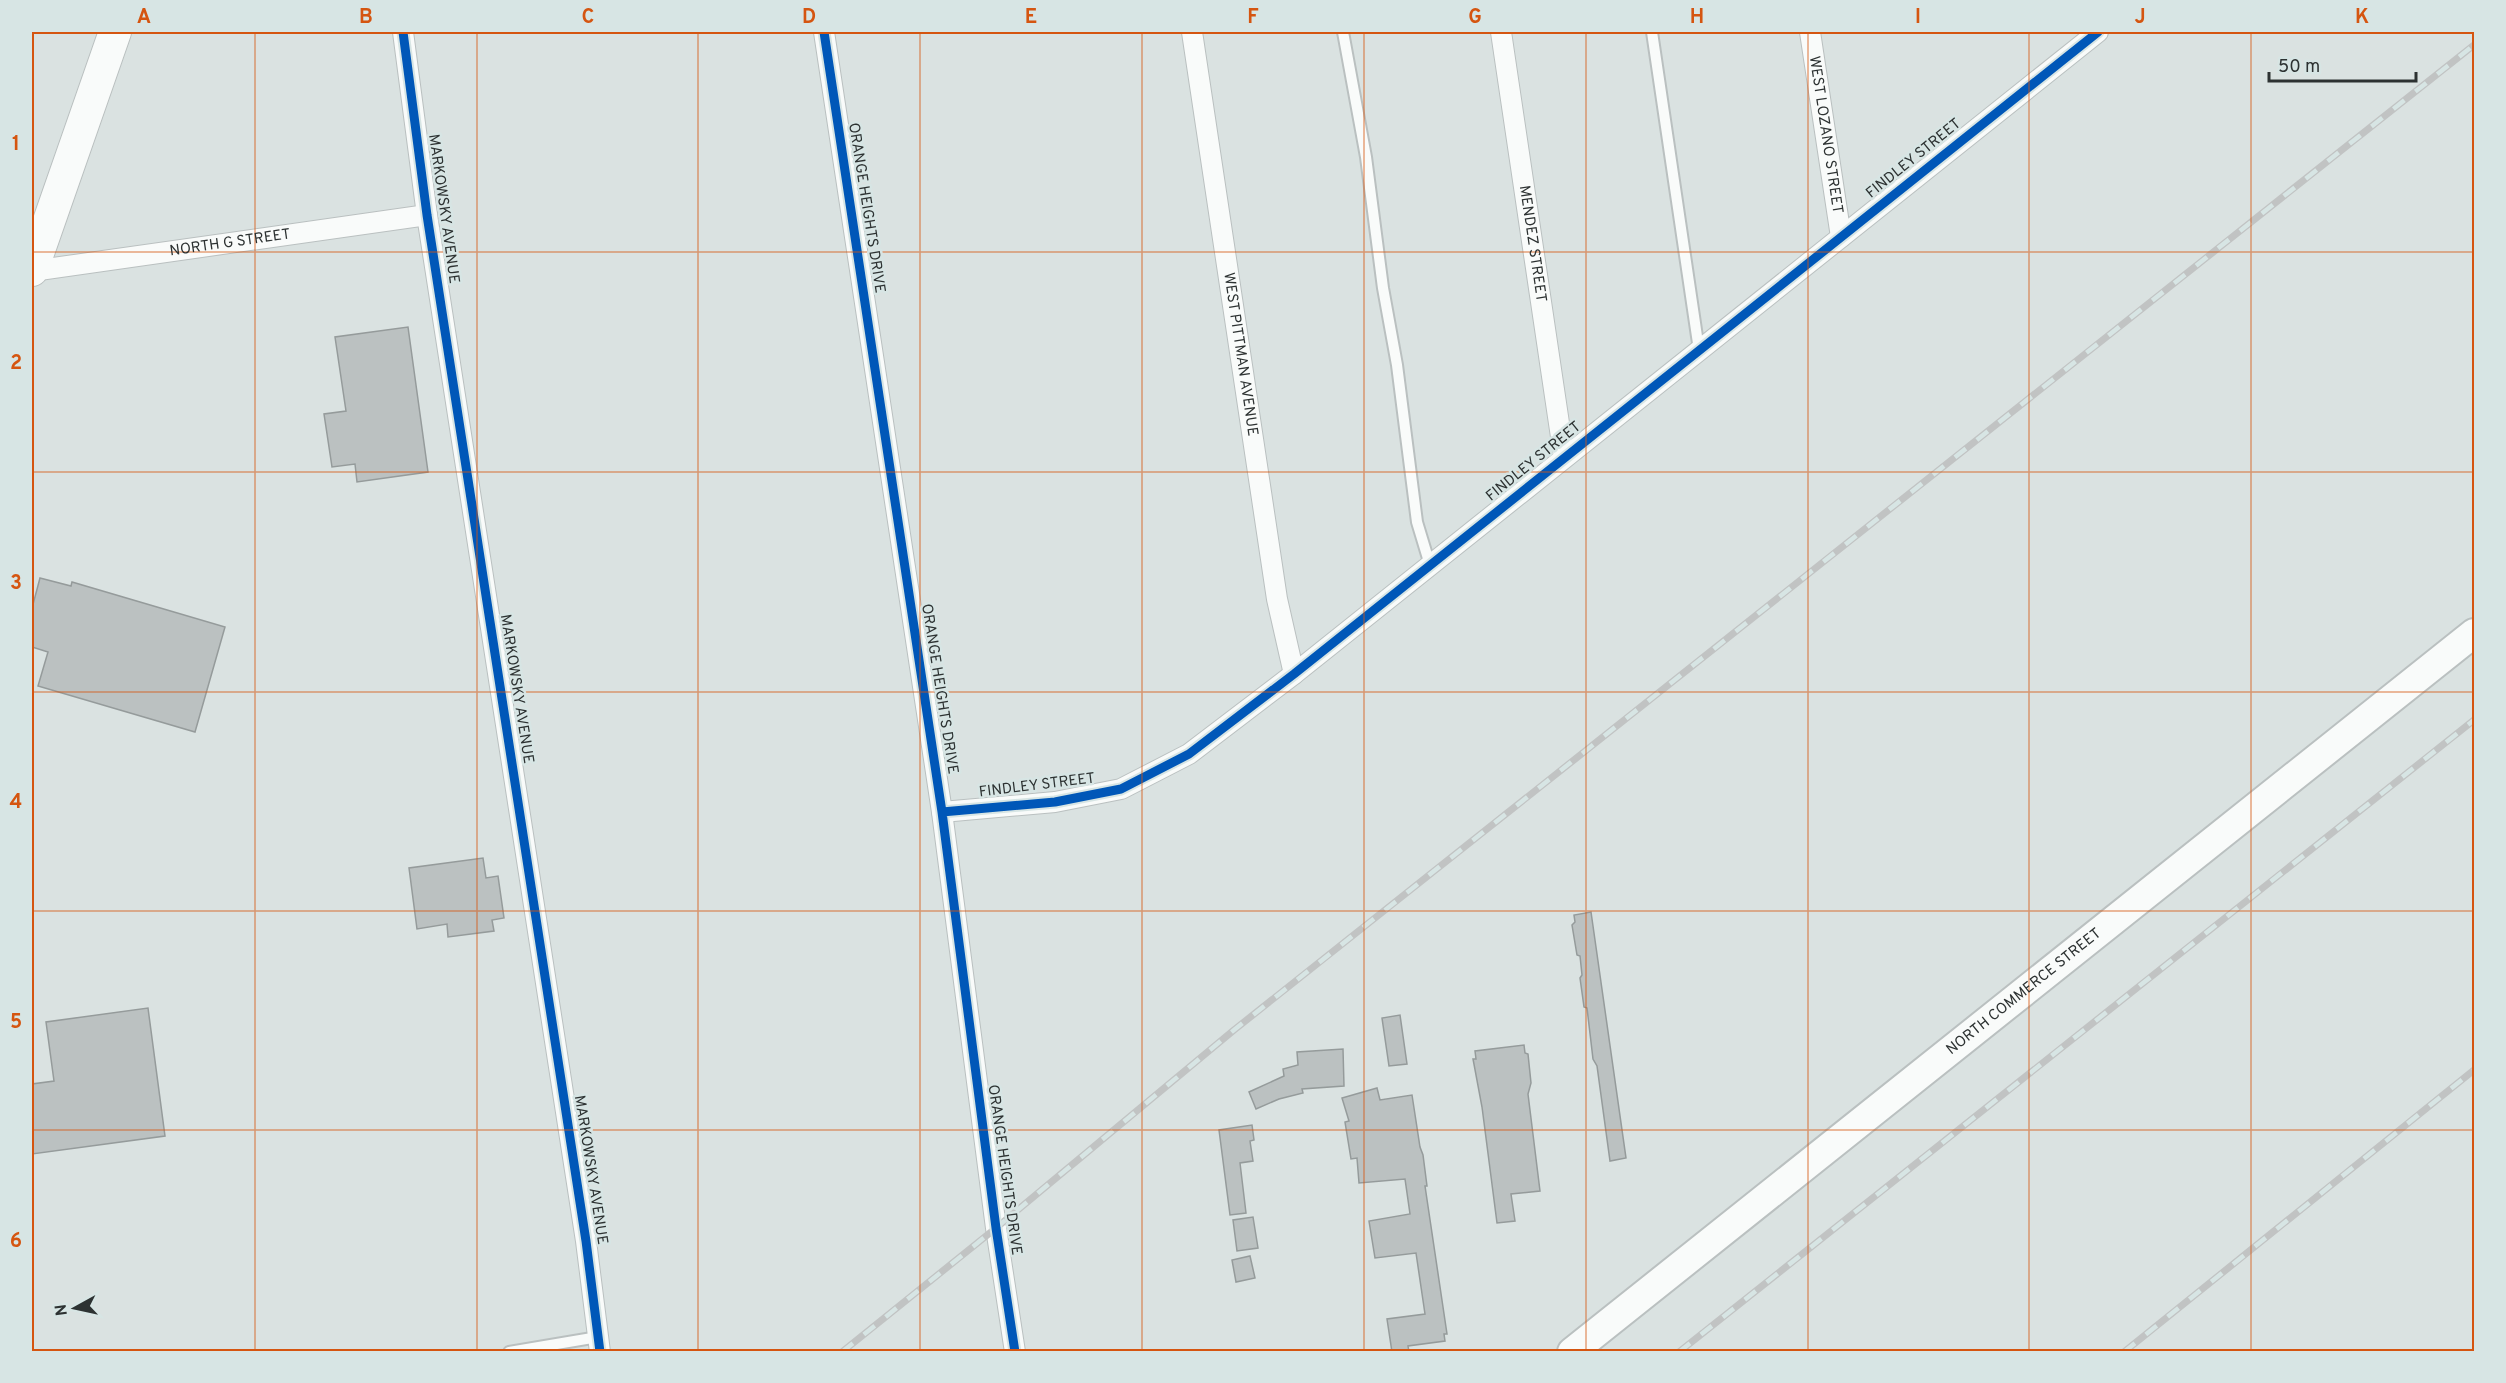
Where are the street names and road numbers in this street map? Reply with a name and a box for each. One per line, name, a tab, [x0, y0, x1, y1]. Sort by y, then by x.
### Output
street label: WEST LOZANO STREET	[1804, 55, 1847, 215]
street label: FINDLEY STREET	[1863, 115, 1965, 203]
street label: ORANGE HEIGHTS DRIVE	[843, 122, 889, 294]
street label: MARKOWSKY AVENUE	[423, 133, 463, 285]
street label: MENDEZ STREET	[1514, 184, 1550, 303]
street label: NORTH G STREET	[168, 225, 292, 261]
street label: WEST PITTMAN AVENUE	[1219, 271, 1262, 438]
street label: FINDLEY STREET	[1483, 418, 1585, 506]
street label: ORANGE HEIGHTS DRIVE	[916, 603, 962, 775]
street label: MARKOWSKY AVENUE	[495, 613, 537, 765]
street label: FINDLEY STREET	[978, 769, 1096, 803]
street label: NORTH COMMERCE STREET	[1943, 924, 2105, 1059]
street label: ORANGE HEIGHTS DRIVE	[983, 1083, 1025, 1257]
street label: MARKOWSKY AVENUE	[569, 1094, 611, 1246]

